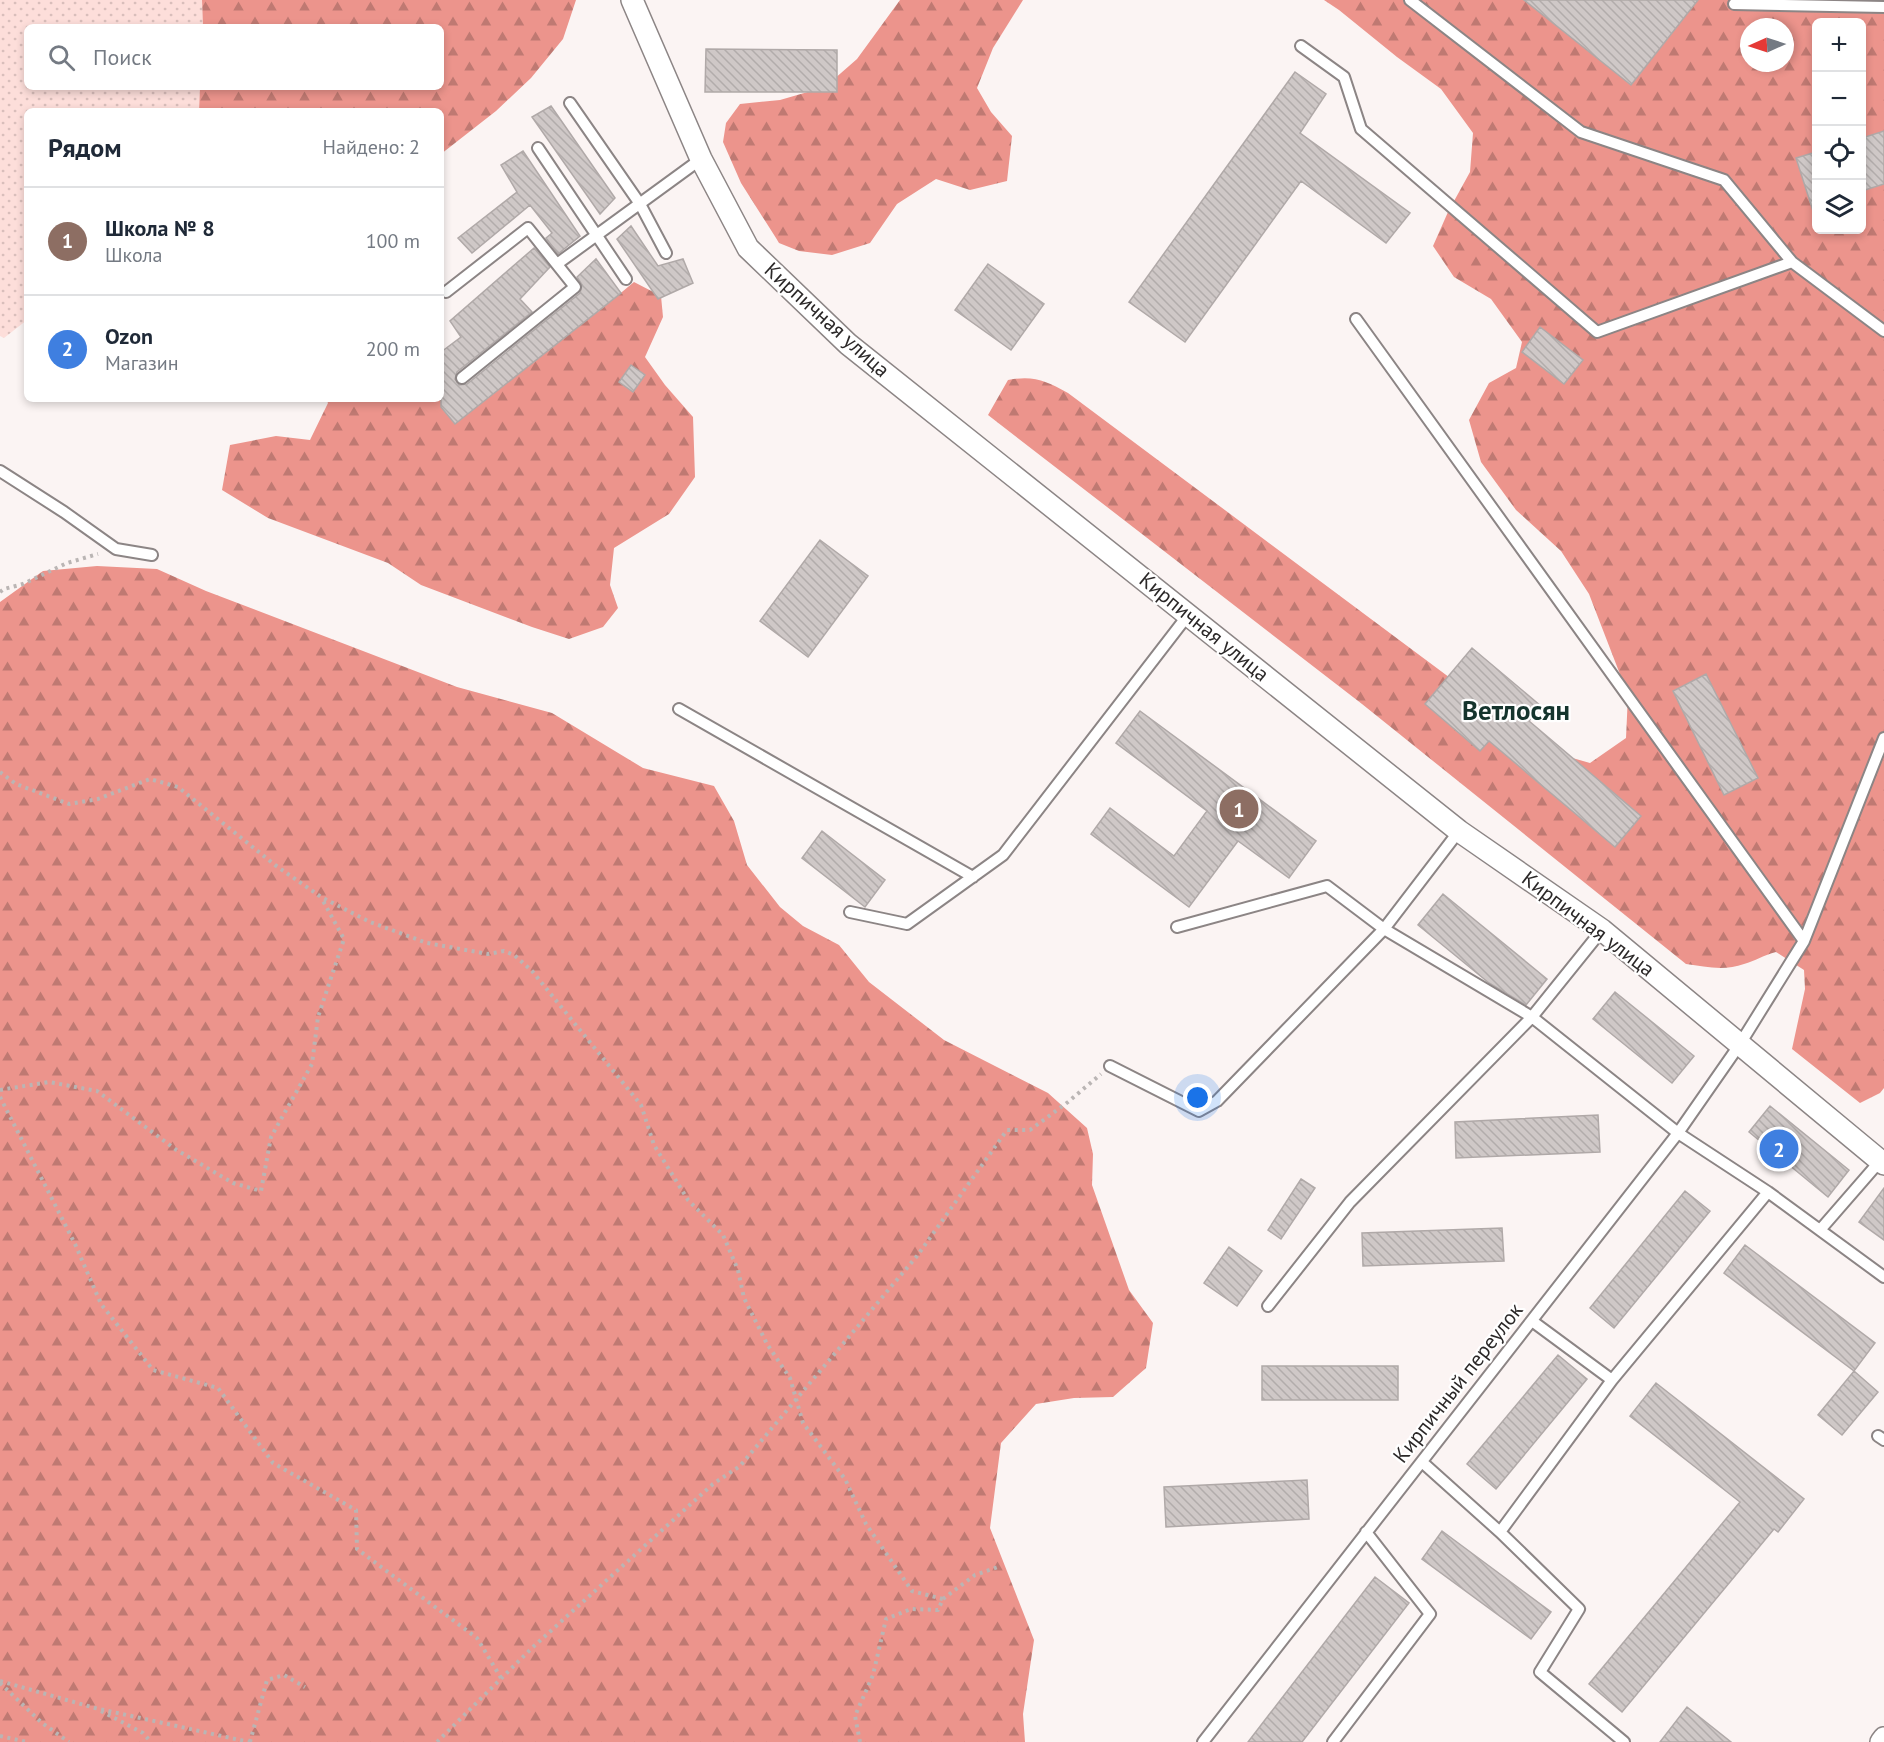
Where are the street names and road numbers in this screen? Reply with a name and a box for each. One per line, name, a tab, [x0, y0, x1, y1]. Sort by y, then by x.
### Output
street label: Кирпичная улица	[759, 256, 896, 383]
street label: Кирпичная улица	[1134, 566, 1275, 687]
street label: Кирпичная улица	[1517, 865, 1660, 982]
street label: Кирпичный переулок	[1387, 1297, 1529, 1468]

